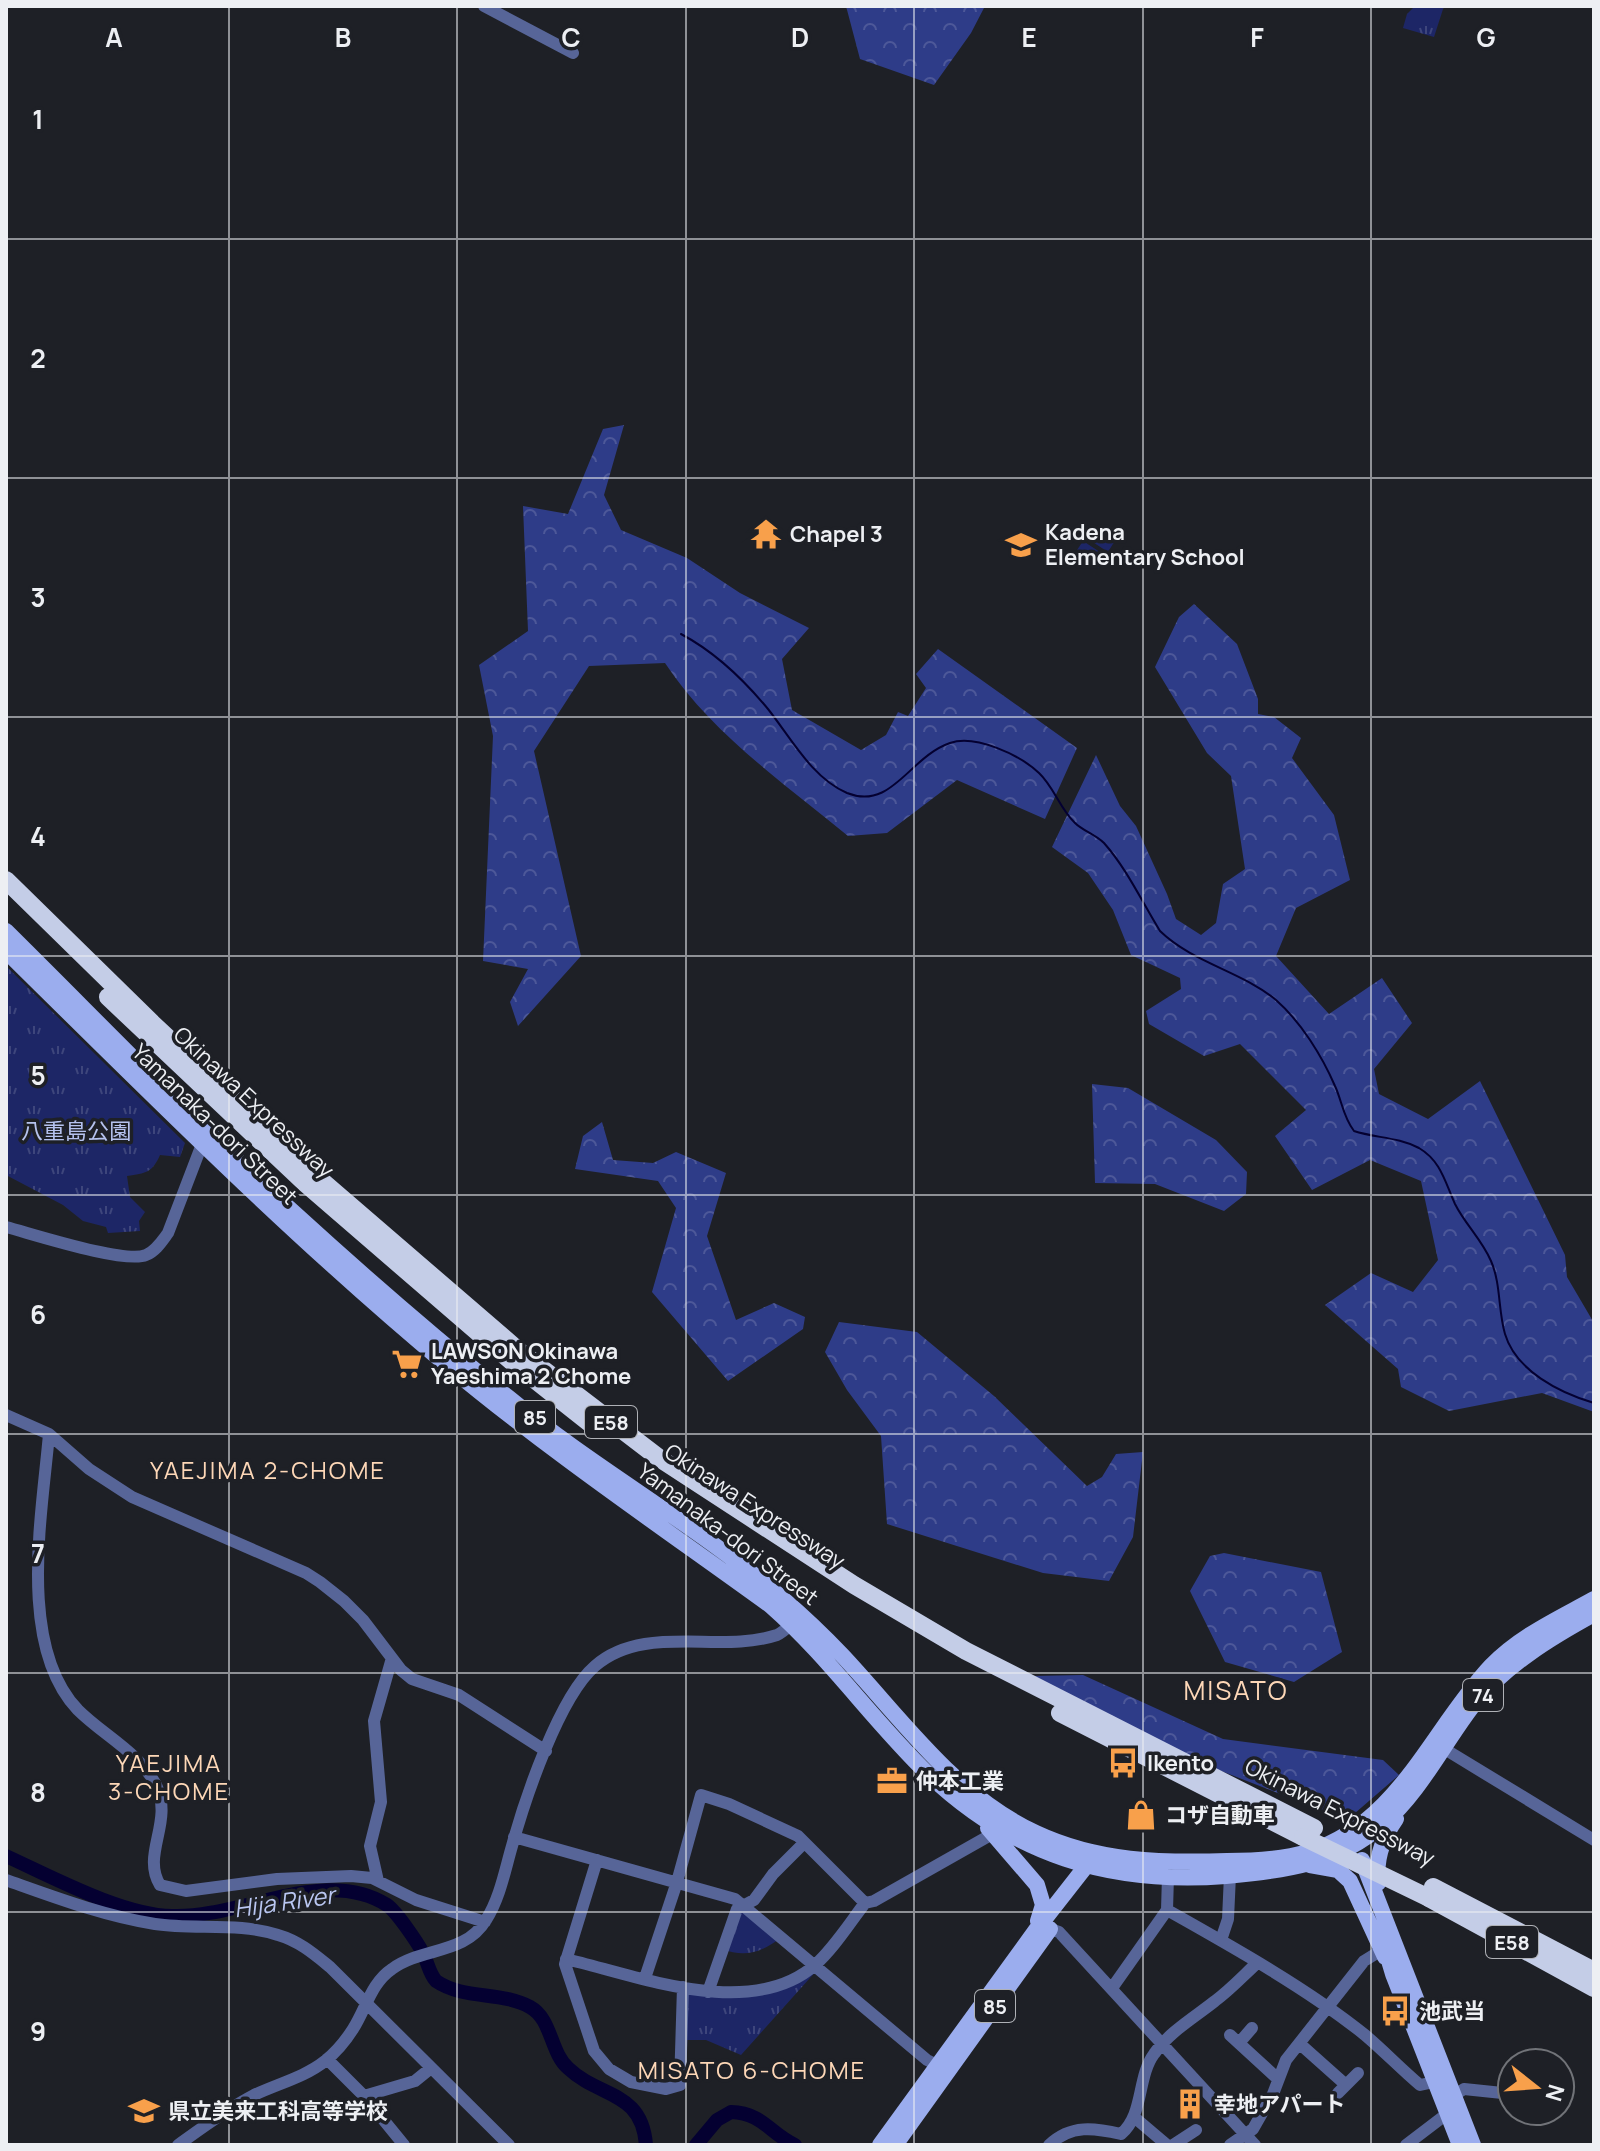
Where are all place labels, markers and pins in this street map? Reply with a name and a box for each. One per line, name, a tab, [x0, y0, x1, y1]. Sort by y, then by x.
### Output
temple icon: Chapel 3	[749, 517, 783, 551]
place label: Kadena Elementary School	[1045, 517, 1245, 572]
place label: Chapel 3	[790, 519, 883, 549]
school or university icon: Kadena Elementary School	[1004, 528, 1038, 562]
place label: LAWSON Okinawa Yaeshima 2 Chome	[431, 1336, 631, 1391]
supermarket icon: LAWSON Okinawa Yaeshima 2 Chome	[390, 1347, 424, 1381]
bus stop icon: Ikento	[1106, 1746, 1140, 1780]
place label: Ikento	[1147, 1748, 1214, 1778]
office icon: 仲本工業	[875, 1764, 909, 1798]
place label: 仲本工業	[916, 1766, 1004, 1796]
shop icon: コザ自動車	[1124, 1798, 1158, 1832]
place label: コザ自動車	[1165, 1800, 1275, 1830]
bus stop icon: 池武当	[1378, 1994, 1412, 2028]
place label: 池武当	[1419, 1996, 1485, 2026]
building icon: 幸地アパート	[1173, 2087, 1207, 2121]
place label: 幸地アパート	[1214, 2089, 1346, 2119]
school or university icon: 県立美来工科高等学校	[127, 2094, 161, 2128]
place label: 県立美来工科高等学校	[168, 2096, 388, 2126]

